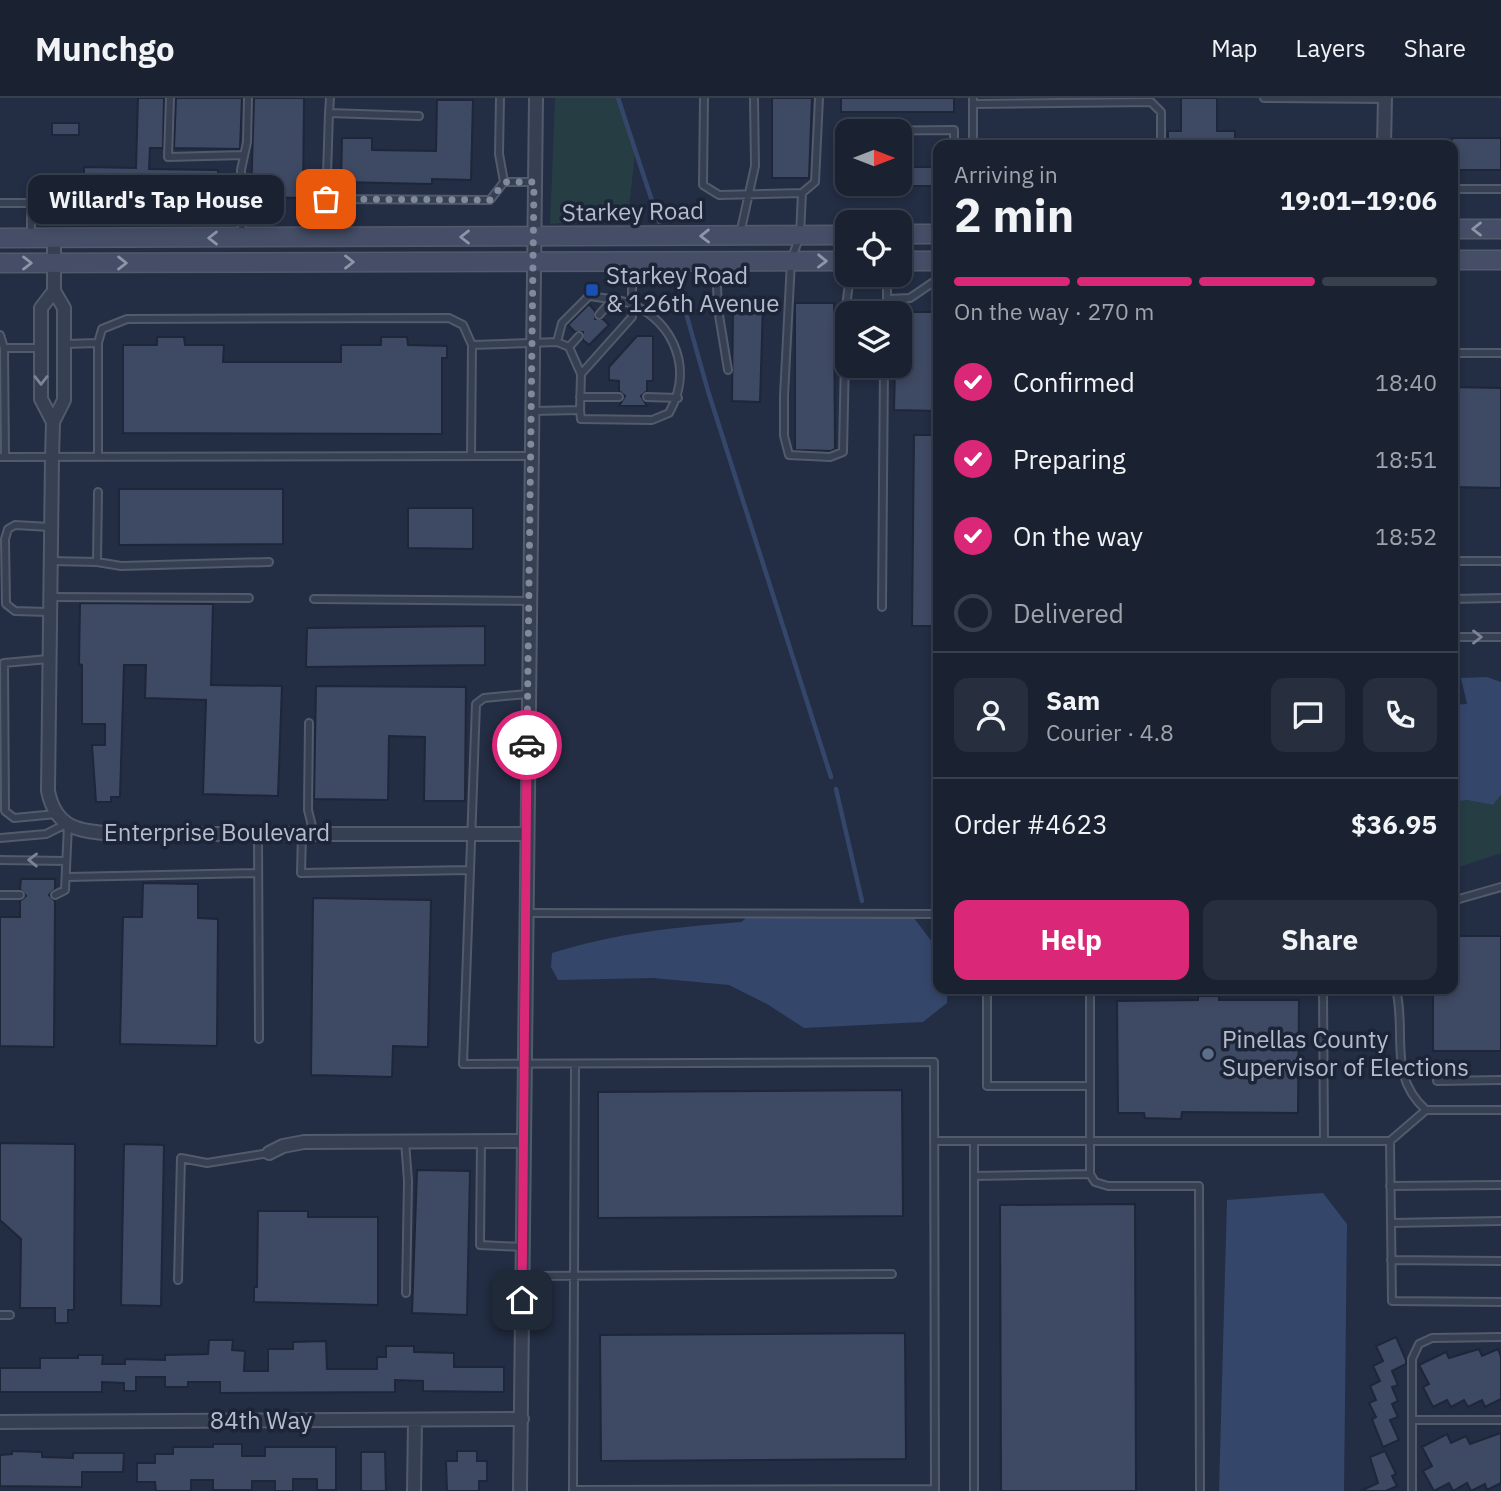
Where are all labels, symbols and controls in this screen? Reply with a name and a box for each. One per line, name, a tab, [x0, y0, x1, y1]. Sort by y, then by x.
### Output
text: Munchgo	[35, 27, 175, 70]
text: Map	[1211, 32, 1258, 64]
text: Layers	[1296, 32, 1366, 64]
text: Share	[1404, 32, 1466, 64]
north arrow	[835, 119, 912, 196]
map controls	[835, 119, 912, 378]
text: Arriving in	[954, 159, 1058, 189]
pin	[296, 169, 356, 229]
callout: Willard's Tap House	[28, 174, 284, 224]
icon: bag	[307, 180, 345, 218]
text: 19:01–19:06	[1280, 183, 1437, 217]
text: Willard's Tap House	[49, 184, 263, 214]
text: 2 min	[954, 185, 1074, 245]
street label: Starkey Road	[562, 194, 704, 228]
button: locate	[835, 210, 912, 287]
one-way arrow	[1471, 221, 1482, 237]
one-way arrow	[700, 228, 710, 244]
one-way arrow	[459, 229, 470, 245]
one-way arrow	[207, 230, 218, 246]
one-way arrow	[817, 253, 827, 269]
one-way arrow	[345, 254, 355, 270]
one-way arrow	[22, 255, 33, 271]
one-way arrow	[117, 255, 128, 271]
place label: Starkey Road & 126th Avenue	[606, 259, 779, 319]
marker: Starkey Road & 126th Avenue	[584, 282, 600, 298]
text: On the way · 270 m	[954, 296, 1154, 326]
button: layers	[835, 301, 912, 378]
icon: check	[954, 363, 992, 401]
text: Confirmed	[1013, 365, 1135, 399]
text: 18:40	[1375, 367, 1437, 397]
one-way arrow	[33, 375, 49, 386]
icon: check	[954, 440, 992, 478]
text: Preparing	[1013, 442, 1126, 476]
text: 18:51	[1375, 444, 1437, 474]
icon: check	[954, 517, 992, 555]
text: On the way	[1013, 519, 1143, 553]
text: 18:52	[1375, 521, 1437, 551]
text: Delivered	[1013, 596, 1124, 630]
one-way arrow	[1472, 629, 1483, 645]
button: person	[954, 678, 1028, 752]
button: chat	[1271, 678, 1345, 752]
button: phone	[1363, 678, 1437, 752]
text: Sam	[1046, 683, 1100, 717]
courier	[492, 710, 562, 780]
text: Courier · 4.8	[1046, 717, 1174, 747]
icon: car	[508, 726, 546, 764]
text: Order #4623	[954, 807, 1108, 841]
text: $36.95	[1351, 807, 1437, 841]
street label: Enterprise Boulevard	[104, 816, 330, 848]
one-way arrow	[27, 852, 38, 868]
button: Help	[954, 900, 1189, 980]
button: Share	[1203, 900, 1437, 980]
place label: Pinellas County Supervisor of Elections	[1222, 1023, 1469, 1083]
marker: Pinellas County Supervisor of Elections	[1200, 1046, 1216, 1062]
pin	[492, 1270, 552, 1330]
icon: home	[503, 1281, 541, 1319]
street label: 84th Way	[210, 1404, 312, 1436]

